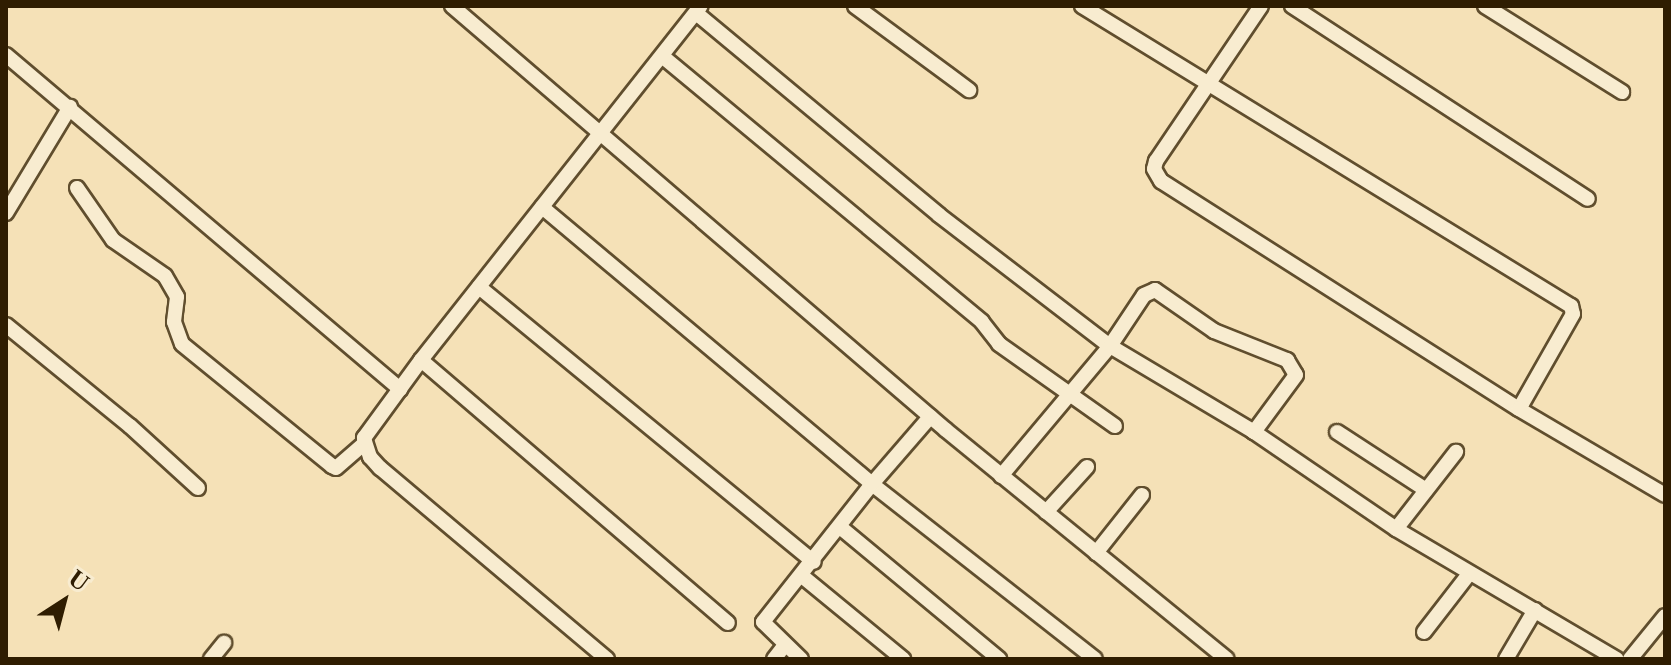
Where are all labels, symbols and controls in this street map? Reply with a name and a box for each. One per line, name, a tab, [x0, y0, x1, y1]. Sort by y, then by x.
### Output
north arrow	[24, 561, 104, 641]
text: U	[63, 565, 94, 597]

